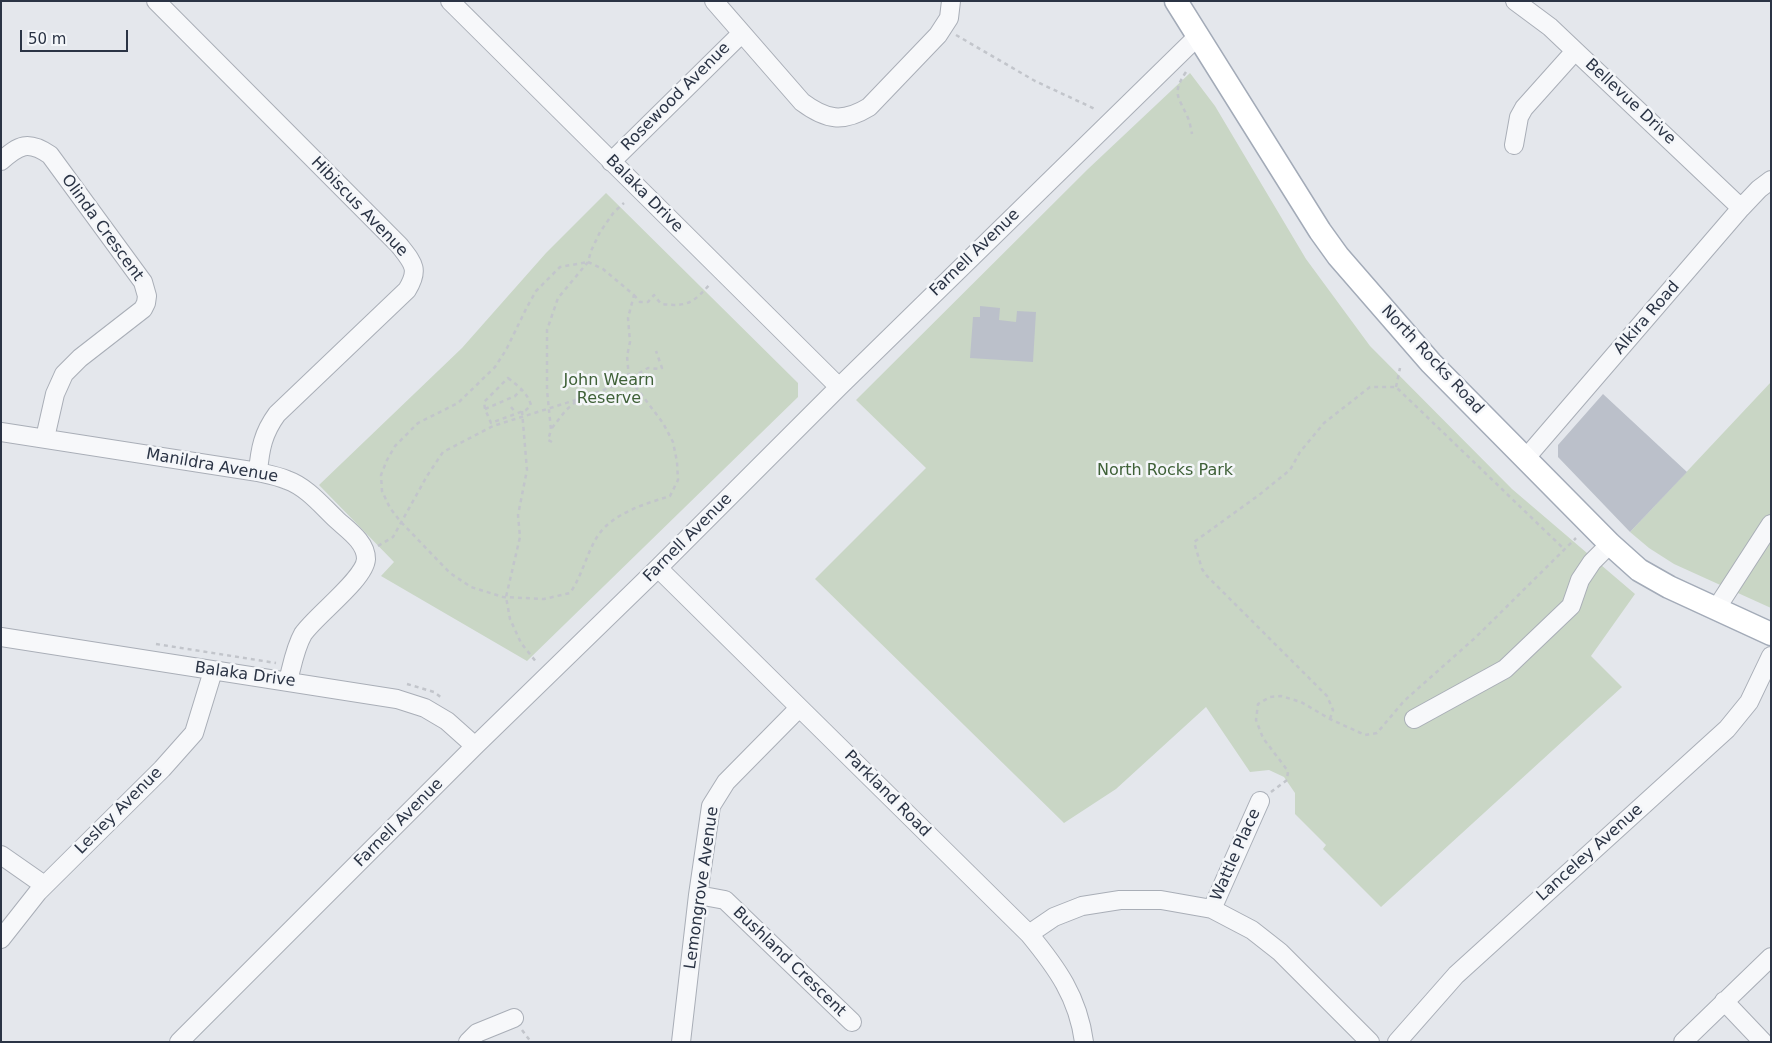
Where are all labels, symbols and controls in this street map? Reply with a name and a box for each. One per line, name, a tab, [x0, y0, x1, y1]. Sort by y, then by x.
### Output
scale bar	[22, 20, 130, 52]
text: 50 m	[28, 30, 66, 48]
street label: Rosewood Avenue	[618, 39, 734, 155]
street label: Bellevue Drive	[1581, 55, 1679, 149]
street label: Balaka Drive	[601, 151, 687, 237]
street label: Hibiscus Avenue	[307, 153, 411, 261]
street label: Olinda Crescent	[57, 171, 147, 285]
street label: Farnell Avenue	[926, 205, 1024, 301]
street label: Alkira Road	[1610, 277, 1684, 359]
street label: North Rocks Road	[1377, 302, 1487, 418]
park label: John Wearn Reserve	[564, 371, 654, 409]
street label: Manildra Avenue	[144, 445, 280, 487]
park label: North Rocks Park	[1097, 461, 1233, 481]
street label: Farnell Avenue	[640, 490, 736, 586]
street label: Balaka Drive	[193, 658, 297, 692]
street label: Parkland Road	[840, 747, 934, 841]
street label: Lesley Avenue	[72, 764, 166, 858]
street label: Farnell Avenue	[351, 775, 447, 871]
street label: Lanceley Avenue	[1533, 800, 1647, 906]
street label: Lemongrove Avenue	[681, 805, 723, 971]
street label: Wattle Place	[1207, 806, 1265, 904]
street label: Bushland Crescent	[728, 903, 850, 1021]

